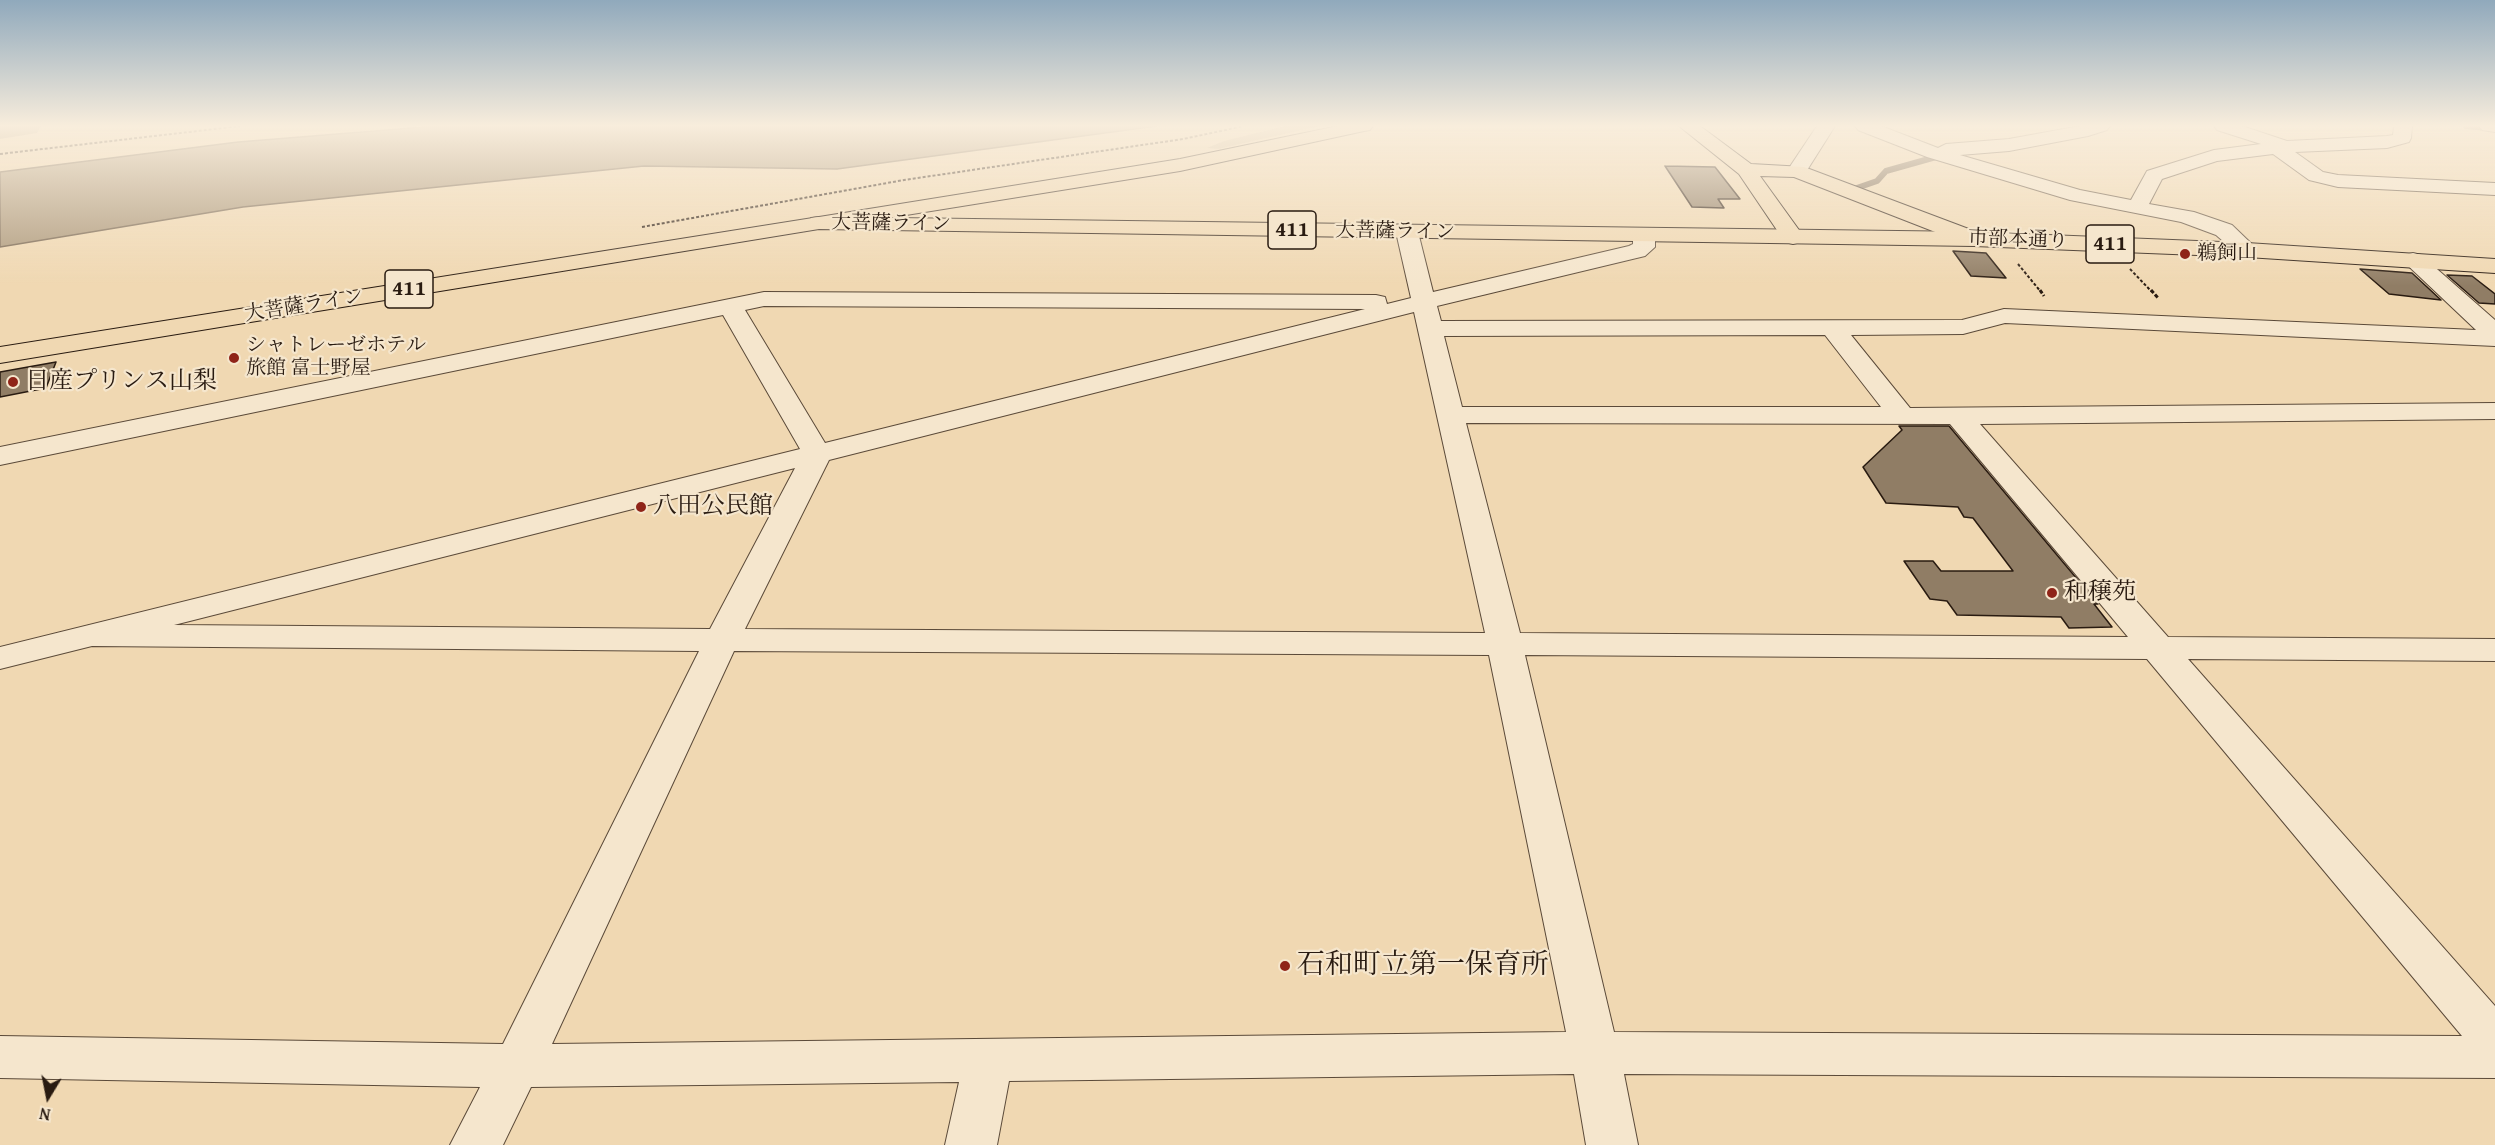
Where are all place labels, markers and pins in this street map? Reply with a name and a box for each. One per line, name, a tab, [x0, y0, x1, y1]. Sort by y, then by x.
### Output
place label: 鵜飼山	[2197, 242, 2257, 266]
marker: 鵜飼山	[2178, 247, 2192, 261]
place label: シャトレーゼホテル 旅館 富士野屋	[246, 334, 426, 381]
marker: シャトレーゼホテル 旅館 富士野屋	[227, 351, 241, 365]
place label: 日産プリンス山梨	[25, 368, 217, 396]
marker: 日産プリンス山梨	[6, 375, 20, 389]
place label: 八田公民館	[653, 493, 773, 521]
marker: 八田公民館	[634, 500, 648, 514]
place label: 和穣苑	[2064, 579, 2136, 607]
marker: 和穣苑	[2045, 586, 2059, 600]
place label: 石和町立第一保育所	[1297, 949, 1549, 983]
marker: 石和町立第一保育所	[1278, 959, 1292, 973]

